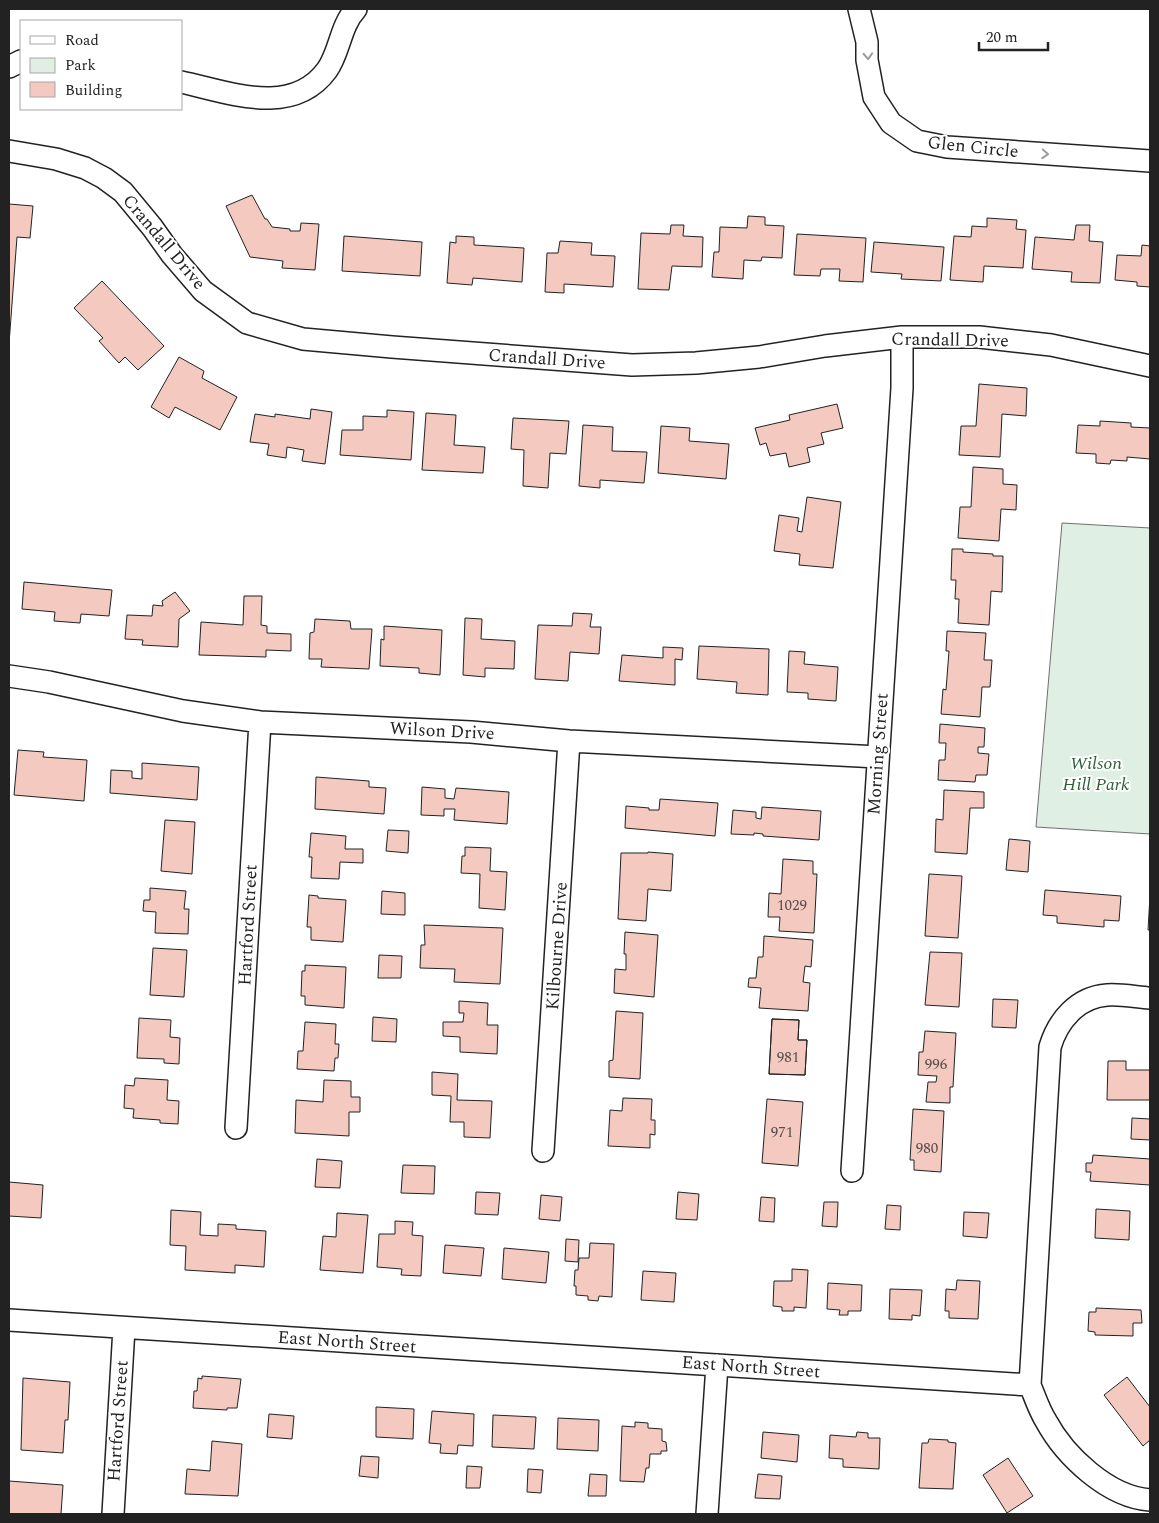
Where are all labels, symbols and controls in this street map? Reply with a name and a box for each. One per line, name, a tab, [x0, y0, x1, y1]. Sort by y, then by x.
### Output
legend	[20, 20, 182, 110]
scale bar	[979, 20, 1048, 52]
text: 20 m	[986, 26, 1018, 49]
text: Road	[65, 29, 99, 52]
one-way arrow	[862, 53, 873, 61]
text: Park	[65, 54, 96, 77]
text: Building	[65, 79, 122, 102]
street label: Glen Circle	[926, 129, 1020, 165]
one-way arrow	[1041, 148, 1049, 159]
street label: Crandall Drive	[116, 188, 212, 296]
street label: Crandall Drive	[891, 325, 1009, 355]
street label: Crandall Drive	[487, 341, 607, 377]
street label: Morning Street	[860, 692, 896, 816]
street label: Wilson Drive	[389, 715, 495, 747]
park label: Wilson Hill Park	[1063, 750, 1130, 798]
street label: Hartford Street	[231, 864, 265, 986]
street label: Kilbourne Drive	[539, 881, 575, 1011]
house number: 1029	[777, 894, 807, 917]
house number: 981	[777, 1046, 799, 1069]
house number: 996	[925, 1053, 948, 1076]
house number: 971	[771, 1121, 793, 1144]
house number: 980	[916, 1137, 938, 1160]
street label: East North Street	[277, 1324, 417, 1360]
street label: East North Street	[681, 1349, 821, 1385]
street label: Hartford Street	[100, 1359, 136, 1483]

